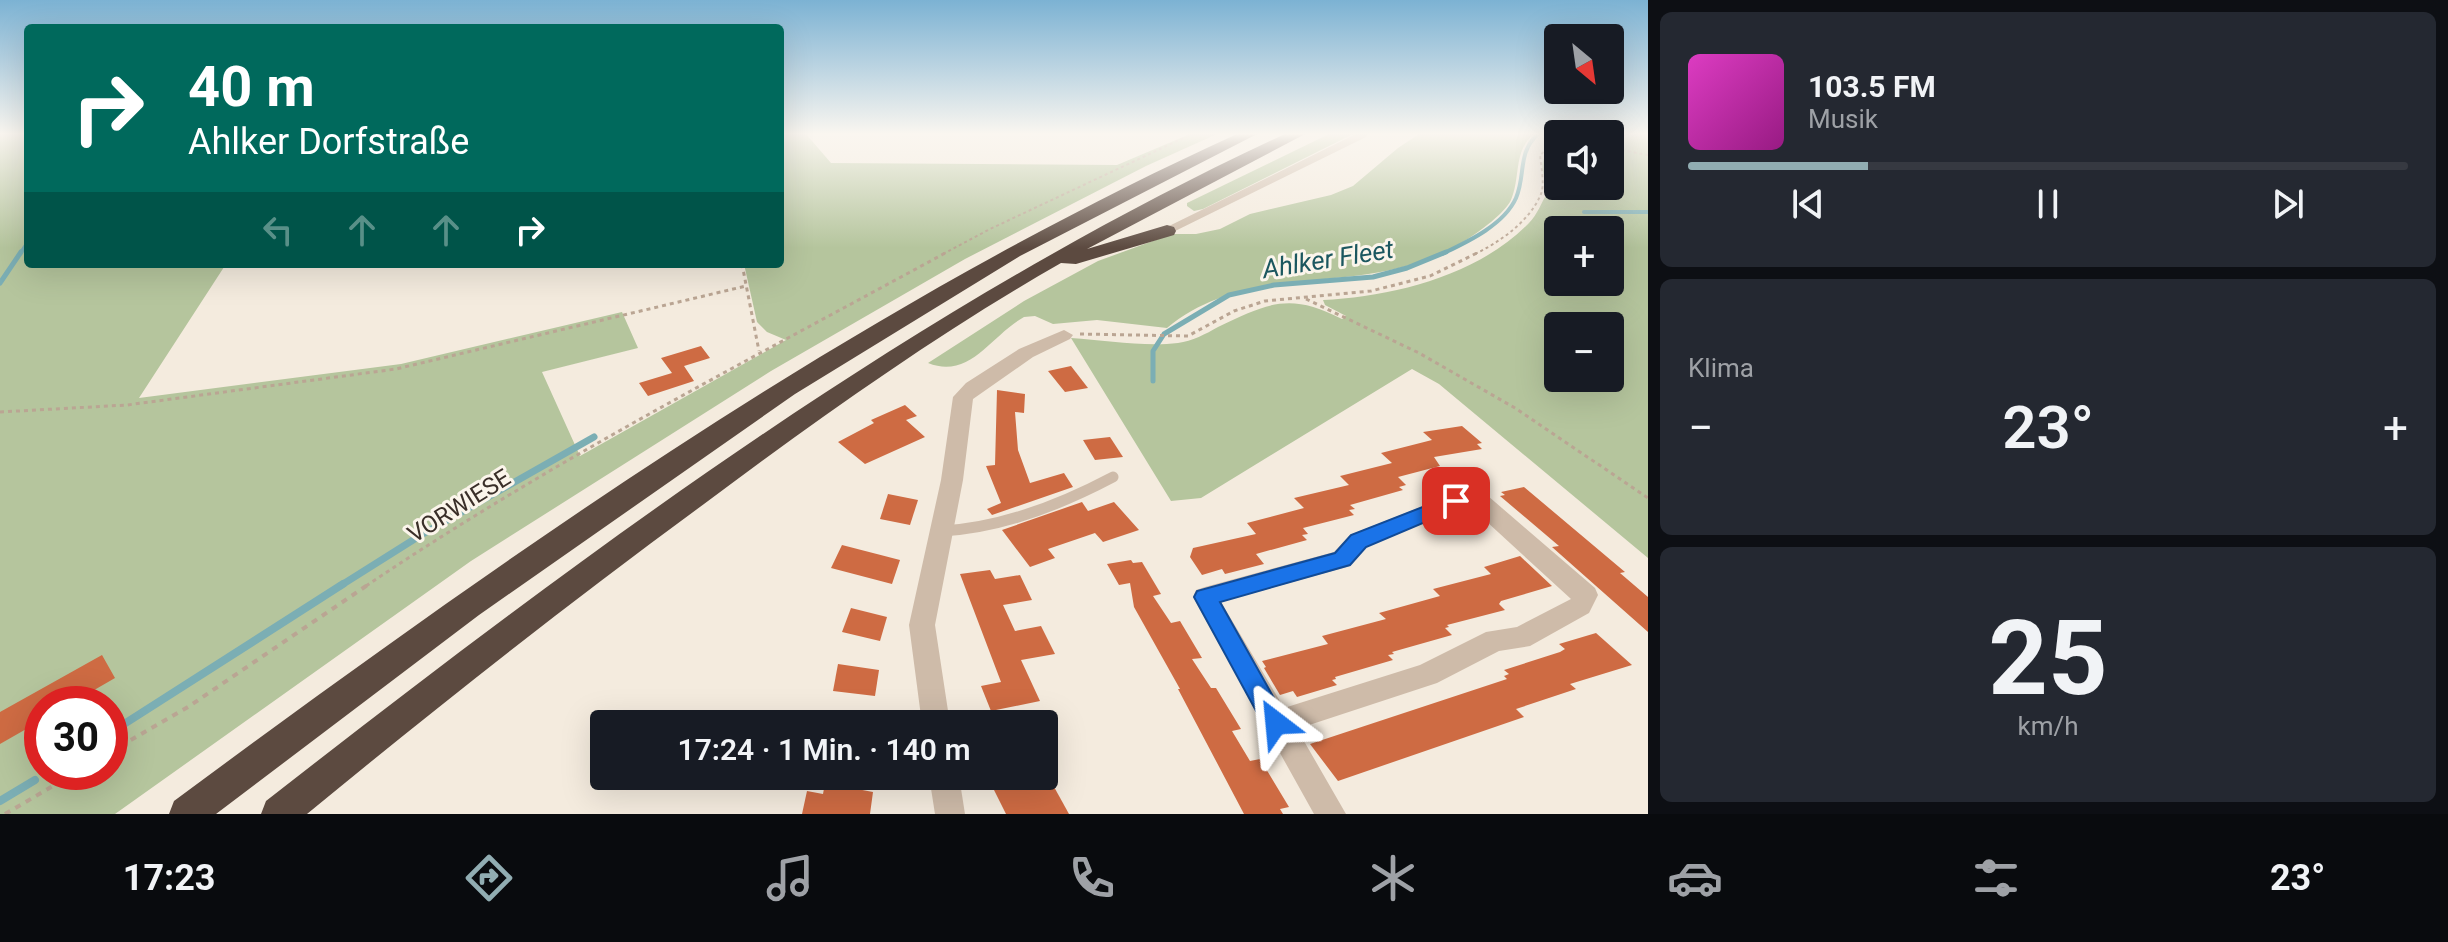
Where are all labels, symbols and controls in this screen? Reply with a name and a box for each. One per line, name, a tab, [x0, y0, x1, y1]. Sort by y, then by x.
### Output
north arrow	[1544, 24, 1624, 104]
map controls	[1544, 24, 1624, 392]
text: 40 m	[188, 54, 315, 120]
icon: right	[56, 56, 160, 160]
text: 103.5 FM	[1808, 69, 1936, 104]
text: Musik	[1808, 104, 1878, 134]
button: sound	[1544, 120, 1624, 200]
text: Ahlker Dorfstraße	[188, 121, 469, 163]
icon: previous	[1786, 182, 1830, 226]
icon: pause	[2026, 182, 2070, 226]
icon: next	[2266, 182, 2310, 226]
icon: left	[256, 208, 300, 252]
icon: ahead	[340, 208, 384, 252]
icon: ahead	[424, 208, 468, 252]
icon: right	[508, 208, 552, 252]
button: +	[1544, 216, 1624, 296]
water label: Ahlker Fleet	[1258, 234, 1396, 284]
button: −	[1544, 312, 1624, 392]
text: Klima	[1688, 353, 1754, 383]
text: 23°	[2002, 392, 2094, 463]
text: −	[1688, 402, 1713, 454]
text: +	[2383, 402, 2408, 454]
street label: VORWIESE	[402, 463, 516, 549]
pin	[1422, 467, 1490, 535]
icon: arrive	[1434, 479, 1478, 523]
text: 25	[1988, 598, 2108, 719]
position arrow	[1234, 681, 1318, 765]
speed limit sign: 30	[24, 686, 128, 790]
text: km/h	[2017, 711, 2079, 741]
text: 17:24 · 1 Min. · 140 m	[678, 732, 970, 767]
icon: directions	[461, 850, 517, 906]
icon: music	[762, 850, 818, 906]
icon: phone	[1064, 850, 1120, 906]
icon: climate	[1365, 850, 1421, 906]
icon: car	[1667, 850, 1723, 906]
icon: filters	[1968, 850, 2024, 906]
text: 17:23	[123, 857, 216, 899]
text: 23°	[2270, 857, 2325, 899]

